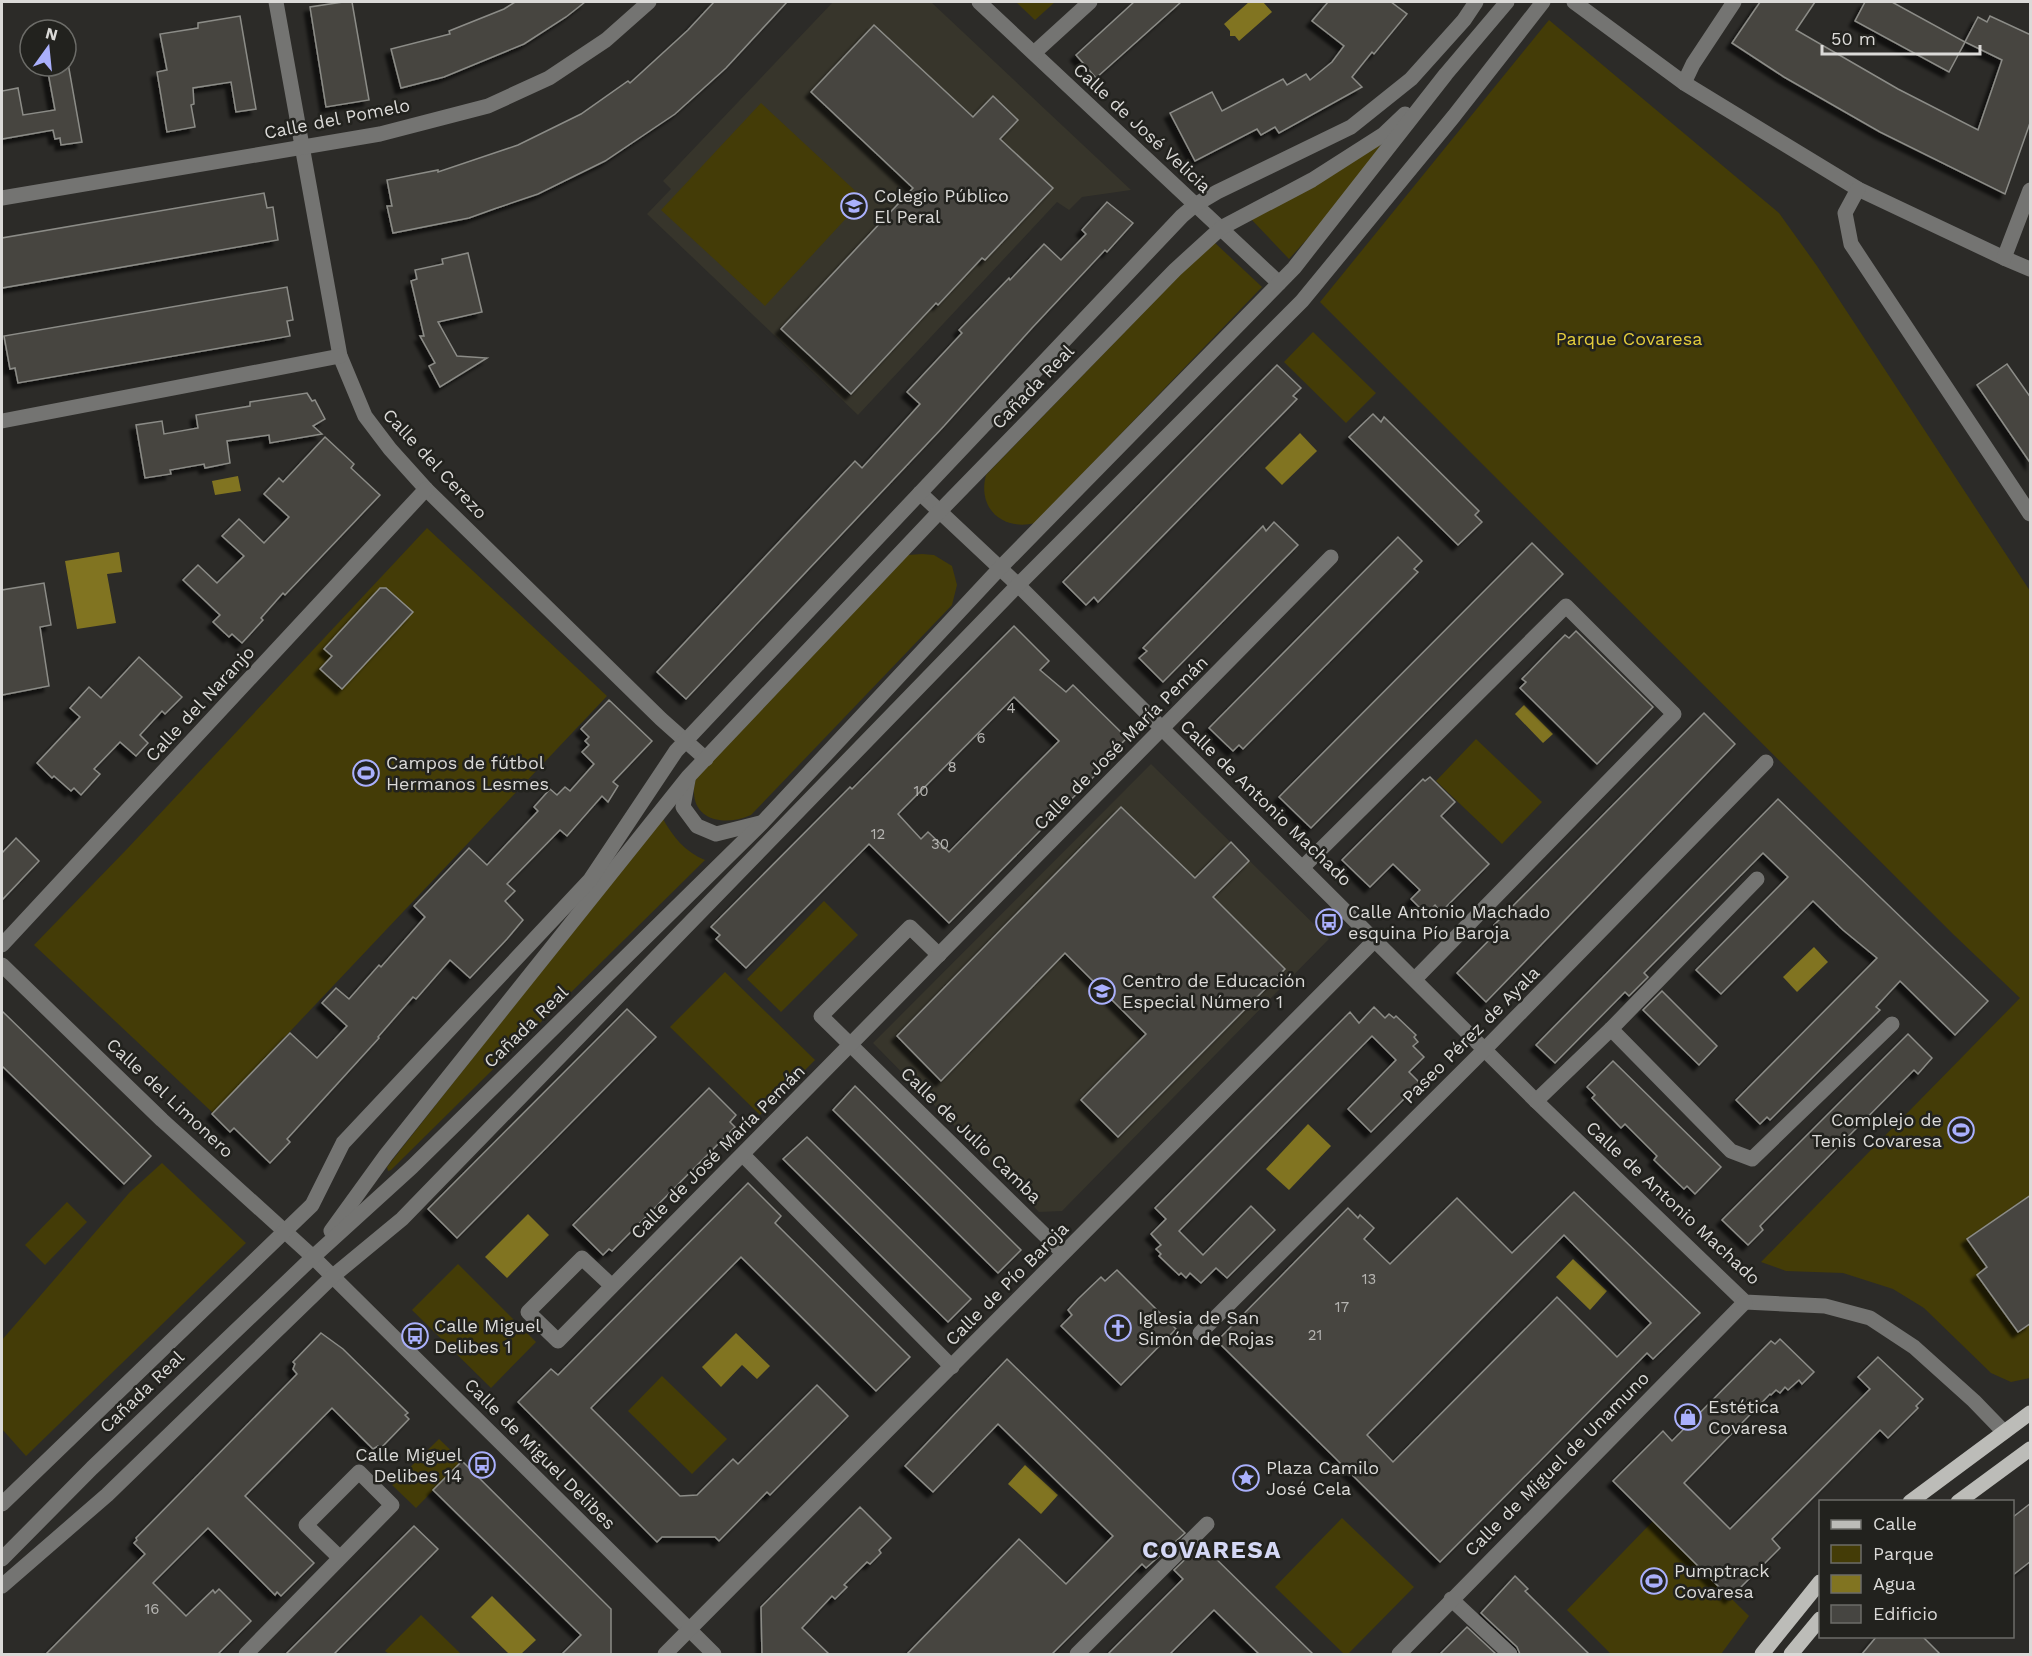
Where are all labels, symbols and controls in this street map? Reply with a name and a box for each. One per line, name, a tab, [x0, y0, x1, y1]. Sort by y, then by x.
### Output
north arrow	[18, 18, 78, 78]
scale bar	[1822, 18, 1980, 56]
text: N	[44, 23, 60, 45]
text: 50 m	[1831, 28, 1876, 49]
street label: Calle de José Velicia	[1069, 58, 1215, 197]
street label: Calle del Pomelo	[262, 94, 412, 143]
place label: Colegio Público El Peral	[874, 185, 1009, 227]
school or university icon: Colegio Público El Peral	[839, 191, 869, 221]
park label: Parque Covaresa	[1556, 328, 1702, 349]
street label: Cañada Real	[987, 340, 1078, 433]
street label: Calle del Cerezo	[379, 404, 492, 523]
street label: Calle del Naranjo	[141, 642, 258, 766]
street label: Calle de José María Pemán	[1029, 651, 1212, 834]
house number: 4	[1006, 699, 1016, 717]
street label: Calle de Antonio Machado	[1176, 715, 1356, 890]
house number: 6	[976, 729, 986, 747]
place label: Campos de fútbol Hermanos Lesmes	[386, 752, 549, 794]
sports icon: Campos de fútbol Hermanos Lesmes	[351, 758, 381, 788]
house number: 8	[947, 758, 957, 776]
house number: 10	[913, 782, 929, 800]
house number: 12	[871, 825, 885, 843]
house number: 30	[931, 835, 949, 853]
place label: Calle Antonio Machado esquina Pío Baroja	[1348, 901, 1550, 943]
bus stop icon: Calle Antonio Machado esquina Pío Baroja	[1314, 907, 1344, 937]
street label: Paseo Pérez de Ayala	[1398, 962, 1544, 1108]
place label: Centro de Educación Especial Número 1	[1122, 970, 1306, 1012]
school or university icon: Centro de Educación Especial Número 1	[1087, 976, 1117, 1006]
street label: Cañada Real	[479, 981, 572, 1072]
street label: Calle del Limonero	[103, 1033, 238, 1162]
street label: Calle de José María Pemán	[626, 1060, 809, 1243]
street label: Calle de Julio Camba	[897, 1062, 1046, 1207]
place label: Complejo de Tenis Covaresa	[1812, 1109, 1942, 1151]
sports icon: Complejo de Tenis Covaresa	[1946, 1115, 1976, 1145]
street label: Calle de Antonio Machado	[1582, 1116, 1765, 1289]
street label: Calle de Pío Baroja	[941, 1218, 1073, 1350]
house number: 13	[1362, 1270, 1376, 1288]
house number: 17	[1335, 1298, 1349, 1316]
place label: Iglesia de San Simón de Rojas	[1138, 1307, 1274, 1349]
church icon: Iglesia de San Simón de Rojas	[1103, 1313, 1133, 1343]
place label: Calle Miguel Delibes 1	[434, 1315, 541, 1357]
bus stop icon: Calle Miguel Delibes 1	[400, 1321, 430, 1351]
house number: 21	[1308, 1326, 1322, 1344]
street label: Cañada Real	[95, 1346, 188, 1437]
street label: Calle de Miguel de Unamuno	[1460, 1367, 1653, 1560]
street label: Calle de Miguel Delibes	[460, 1374, 620, 1534]
place label: Estética Covaresa	[1708, 1396, 1788, 1438]
shop icon: Estética Covaresa	[1673, 1402, 1703, 1432]
place label: Calle Miguel Delibes 14	[355, 1444, 462, 1486]
bus stop icon: Calle Miguel Delibes 14	[467, 1450, 497, 1480]
place label: Plaza Camilo José Cela	[1266, 1457, 1379, 1499]
place icon: Plaza Camilo José Cela	[1231, 1463, 1261, 1493]
legend	[1819, 1500, 2014, 1638]
text: Calle	[1873, 1513, 1917, 1534]
district label: COVARESA	[1142, 1536, 1282, 1564]
text: Parque	[1873, 1543, 1934, 1564]
place label: Pumptrack Covaresa	[1674, 1560, 1769, 1602]
sports icon: Pumptrack Covaresa	[1639, 1566, 1669, 1596]
text: Agua	[1873, 1573, 1916, 1594]
house number: 16	[145, 1600, 159, 1618]
text: Edificio	[1873, 1603, 1938, 1624]

